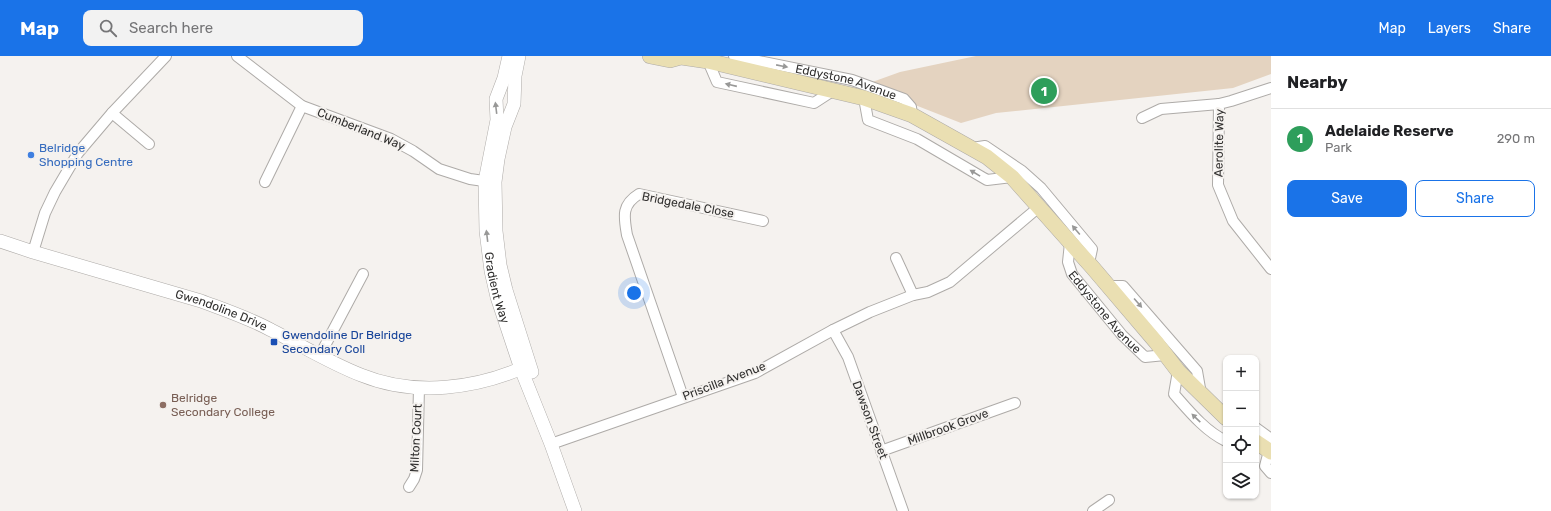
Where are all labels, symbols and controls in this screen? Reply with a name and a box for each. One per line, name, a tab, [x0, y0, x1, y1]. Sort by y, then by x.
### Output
search box	[83, 10, 363, 46]
text: Map	[20, 17, 59, 40]
icon: search	[97, 17, 119, 39]
text: Search here	[129, 19, 213, 37]
text: Map	[1379, 20, 1406, 37]
text: Layers	[1428, 20, 1471, 37]
text: Share	[1493, 20, 1531, 37]
street label: Eddystone Avenue	[794, 62, 899, 103]
one-way arrow	[776, 63, 788, 69]
text: Nearby	[1287, 72, 1348, 92]
pin: 1	[1031, 76, 1057, 106]
one-way arrow	[724, 82, 736, 88]
one-way arrow	[493, 102, 499, 114]
street label: Cumberland Way	[315, 105, 407, 153]
street label: Aerolite Way	[1211, 108, 1227, 177]
text: Adelaide Reserve	[1325, 122, 1454, 140]
text: 1	[1297, 131, 1303, 146]
text: 290 m	[1497, 131, 1535, 146]
text: Park	[1325, 140, 1352, 155]
place label: Belridge Shopping Centre	[39, 141, 133, 169]
marker: Belridge Shopping Centre	[26, 150, 36, 160]
one-way arrow	[969, 170, 981, 177]
button: Save	[1287, 180, 1407, 217]
button: Share	[1415, 180, 1535, 217]
street label: Bridgedale Close	[641, 189, 735, 221]
one-way arrow	[1072, 225, 1081, 236]
one-way arrow	[484, 230, 490, 242]
street label: Gradient Way	[482, 251, 512, 326]
street label: Eddystone Avenue	[1065, 268, 1144, 357]
your location	[624, 283, 644, 303]
street label: Gwendoline Drive	[174, 287, 270, 334]
one-way arrow	[1133, 297, 1142, 308]
place label: Gwendoline Dr Belridge Secondary Coll	[282, 328, 412, 356]
marker: Gwendoline Dr Belridge Secondary Coll	[269, 337, 279, 347]
map controls	[1223, 355, 1259, 499]
button: +	[1223, 355, 1259, 391]
street label: Priscilla Avenue	[680, 359, 768, 403]
street label: Dawson Street	[849, 379, 891, 461]
place label: Belridge Secondary College	[171, 391, 275, 419]
button: −	[1223, 391, 1259, 427]
marker: Belridge Secondary College	[158, 400, 168, 410]
street label: Milton Court	[407, 403, 425, 473]
street label: Millbrook Grove	[906, 406, 991, 448]
one-way arrow	[1191, 413, 1201, 422]
button: locate	[1223, 427, 1259, 463]
button: layers	[1223, 463, 1259, 499]

